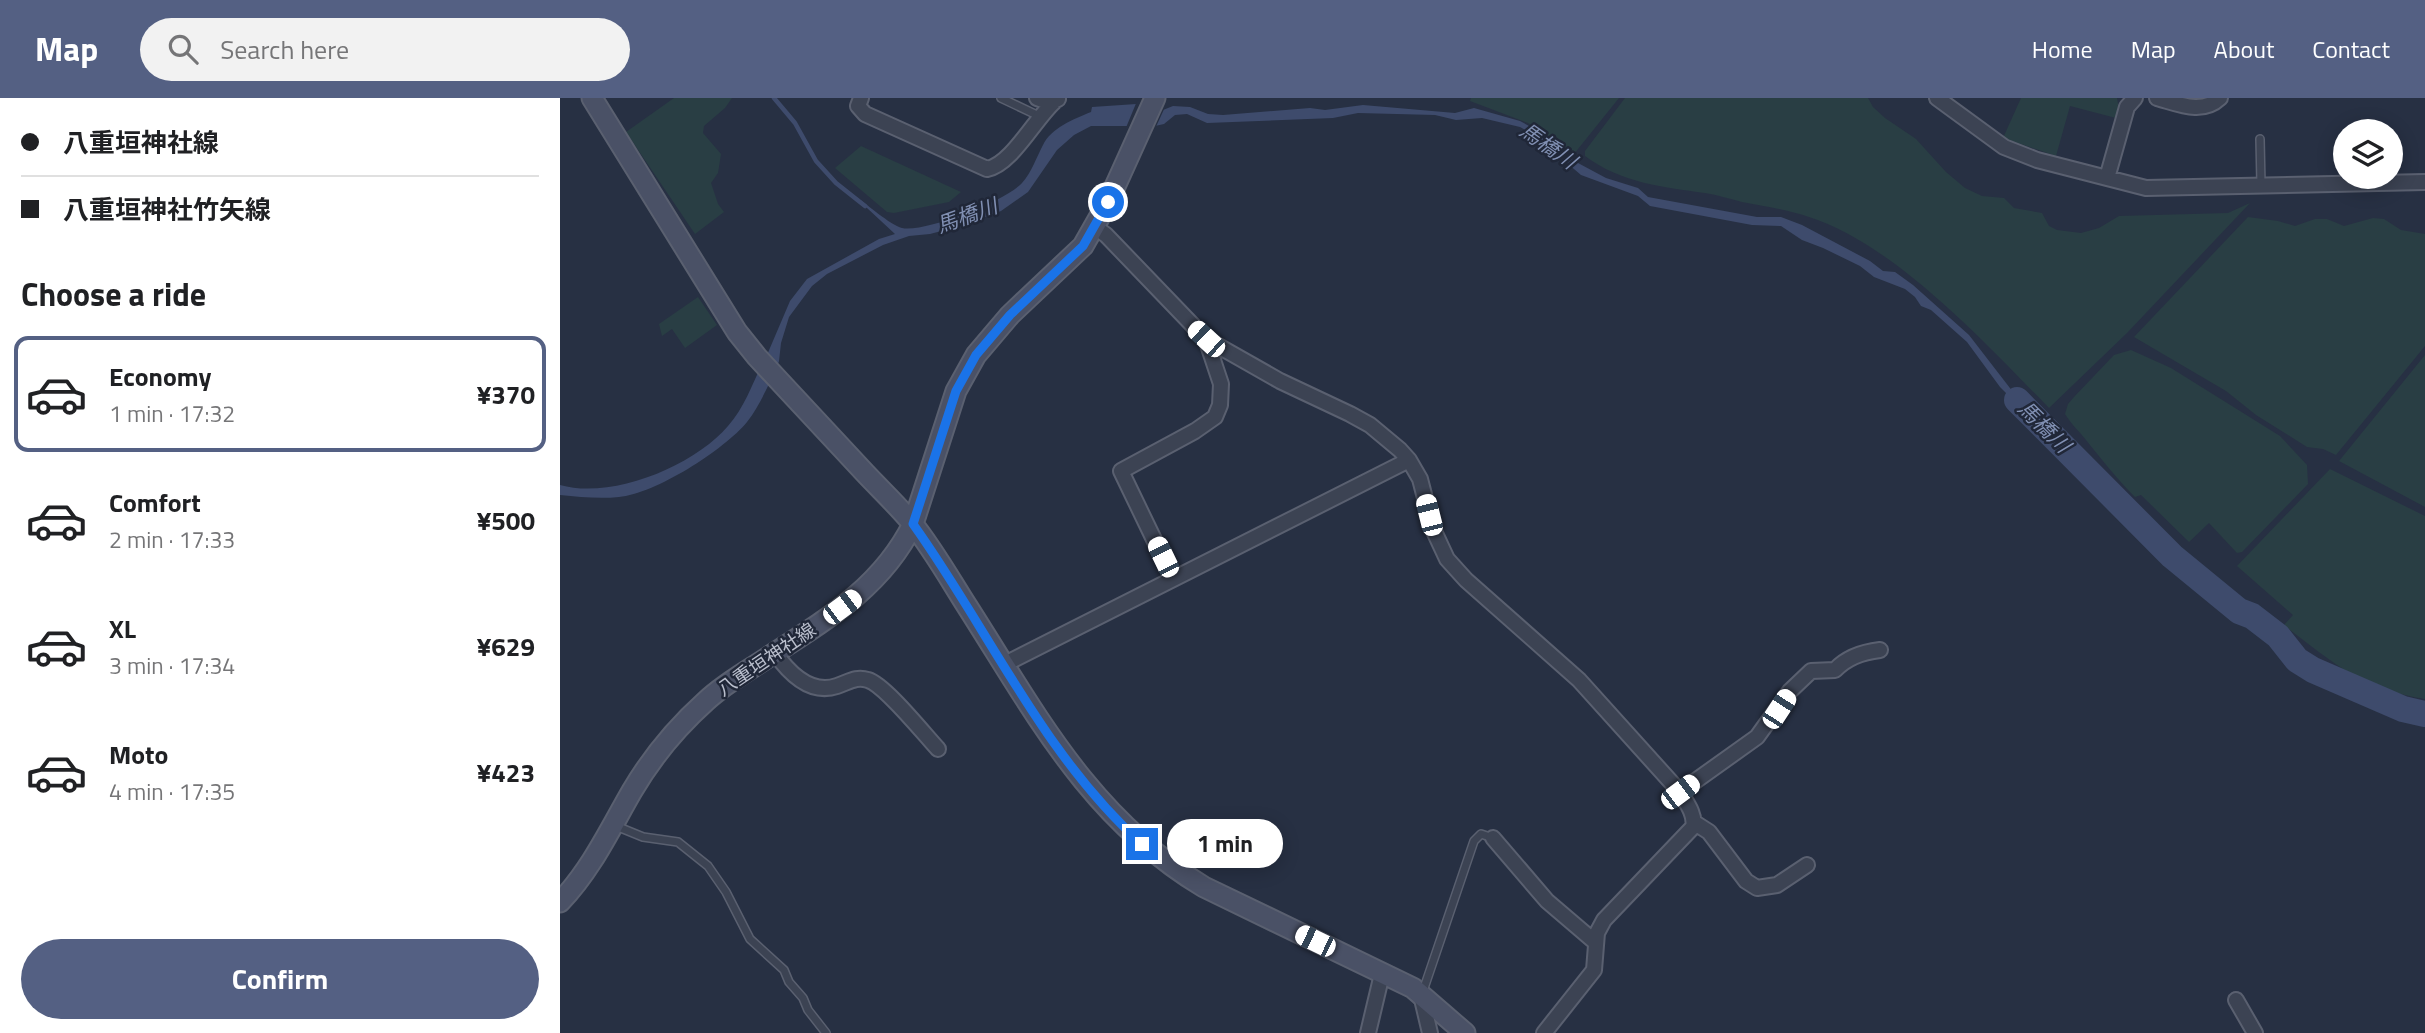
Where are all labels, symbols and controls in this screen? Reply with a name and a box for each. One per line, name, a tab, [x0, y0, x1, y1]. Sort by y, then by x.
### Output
search box	[140, 18, 630, 81]
text: Map	[35, 24, 98, 74]
icon: search	[164, 30, 202, 68]
text: Search here	[220, 30, 349, 69]
text: Home	[2032, 31, 2093, 67]
text: Map	[2131, 31, 2176, 67]
text: About	[2214, 31, 2274, 67]
text: Contact	[2312, 31, 2390, 67]
water label: 馬橋川	[1514, 114, 1585, 178]
map controls	[2333, 119, 2403, 189]
button: layers	[2333, 119, 2403, 189]
text: 八重垣神社線	[63, 123, 219, 162]
route start	[1092, 186, 1124, 218]
water label: 馬橋川	[932, 189, 1004, 241]
text: 八重垣神社竹矢線	[63, 190, 271, 229]
text: Choose a ride	[21, 270, 206, 318]
car	[1184, 317, 1229, 361]
text: Economy	[109, 357, 211, 396]
icon: car	[25, 363, 88, 426]
text: ¥370	[477, 375, 535, 414]
water label: 馬橋川	[2011, 393, 2080, 461]
text: 1 min · 17:32	[109, 396, 235, 431]
text: Comfort	[109, 483, 201, 522]
icon: car	[25, 489, 88, 552]
car	[1414, 492, 1445, 538]
text: ¥500	[477, 501, 535, 540]
text: 2 min · 17:33	[109, 522, 235, 557]
car	[1145, 534, 1182, 580]
car	[819, 586, 866, 628]
text: XL	[109, 609, 136, 648]
icon: car	[25, 615, 88, 678]
street label: 八重垣神社線	[710, 615, 821, 702]
text: ¥629	[477, 627, 535, 666]
text: 3 min · 17:34	[109, 648, 235, 683]
car	[1759, 686, 1800, 732]
text: Moto	[109, 735, 168, 774]
icon: car	[25, 741, 88, 804]
text: ¥423	[477, 753, 535, 792]
car	[1657, 771, 1704, 813]
text: 4 min · 17:35	[109, 774, 235, 809]
callout: 1 min	[1166, 820, 1282, 868]
text: 1 min	[1197, 826, 1253, 861]
route end	[1126, 828, 1158, 860]
car	[1292, 922, 1339, 960]
button: Confirm	[21, 939, 539, 1019]

